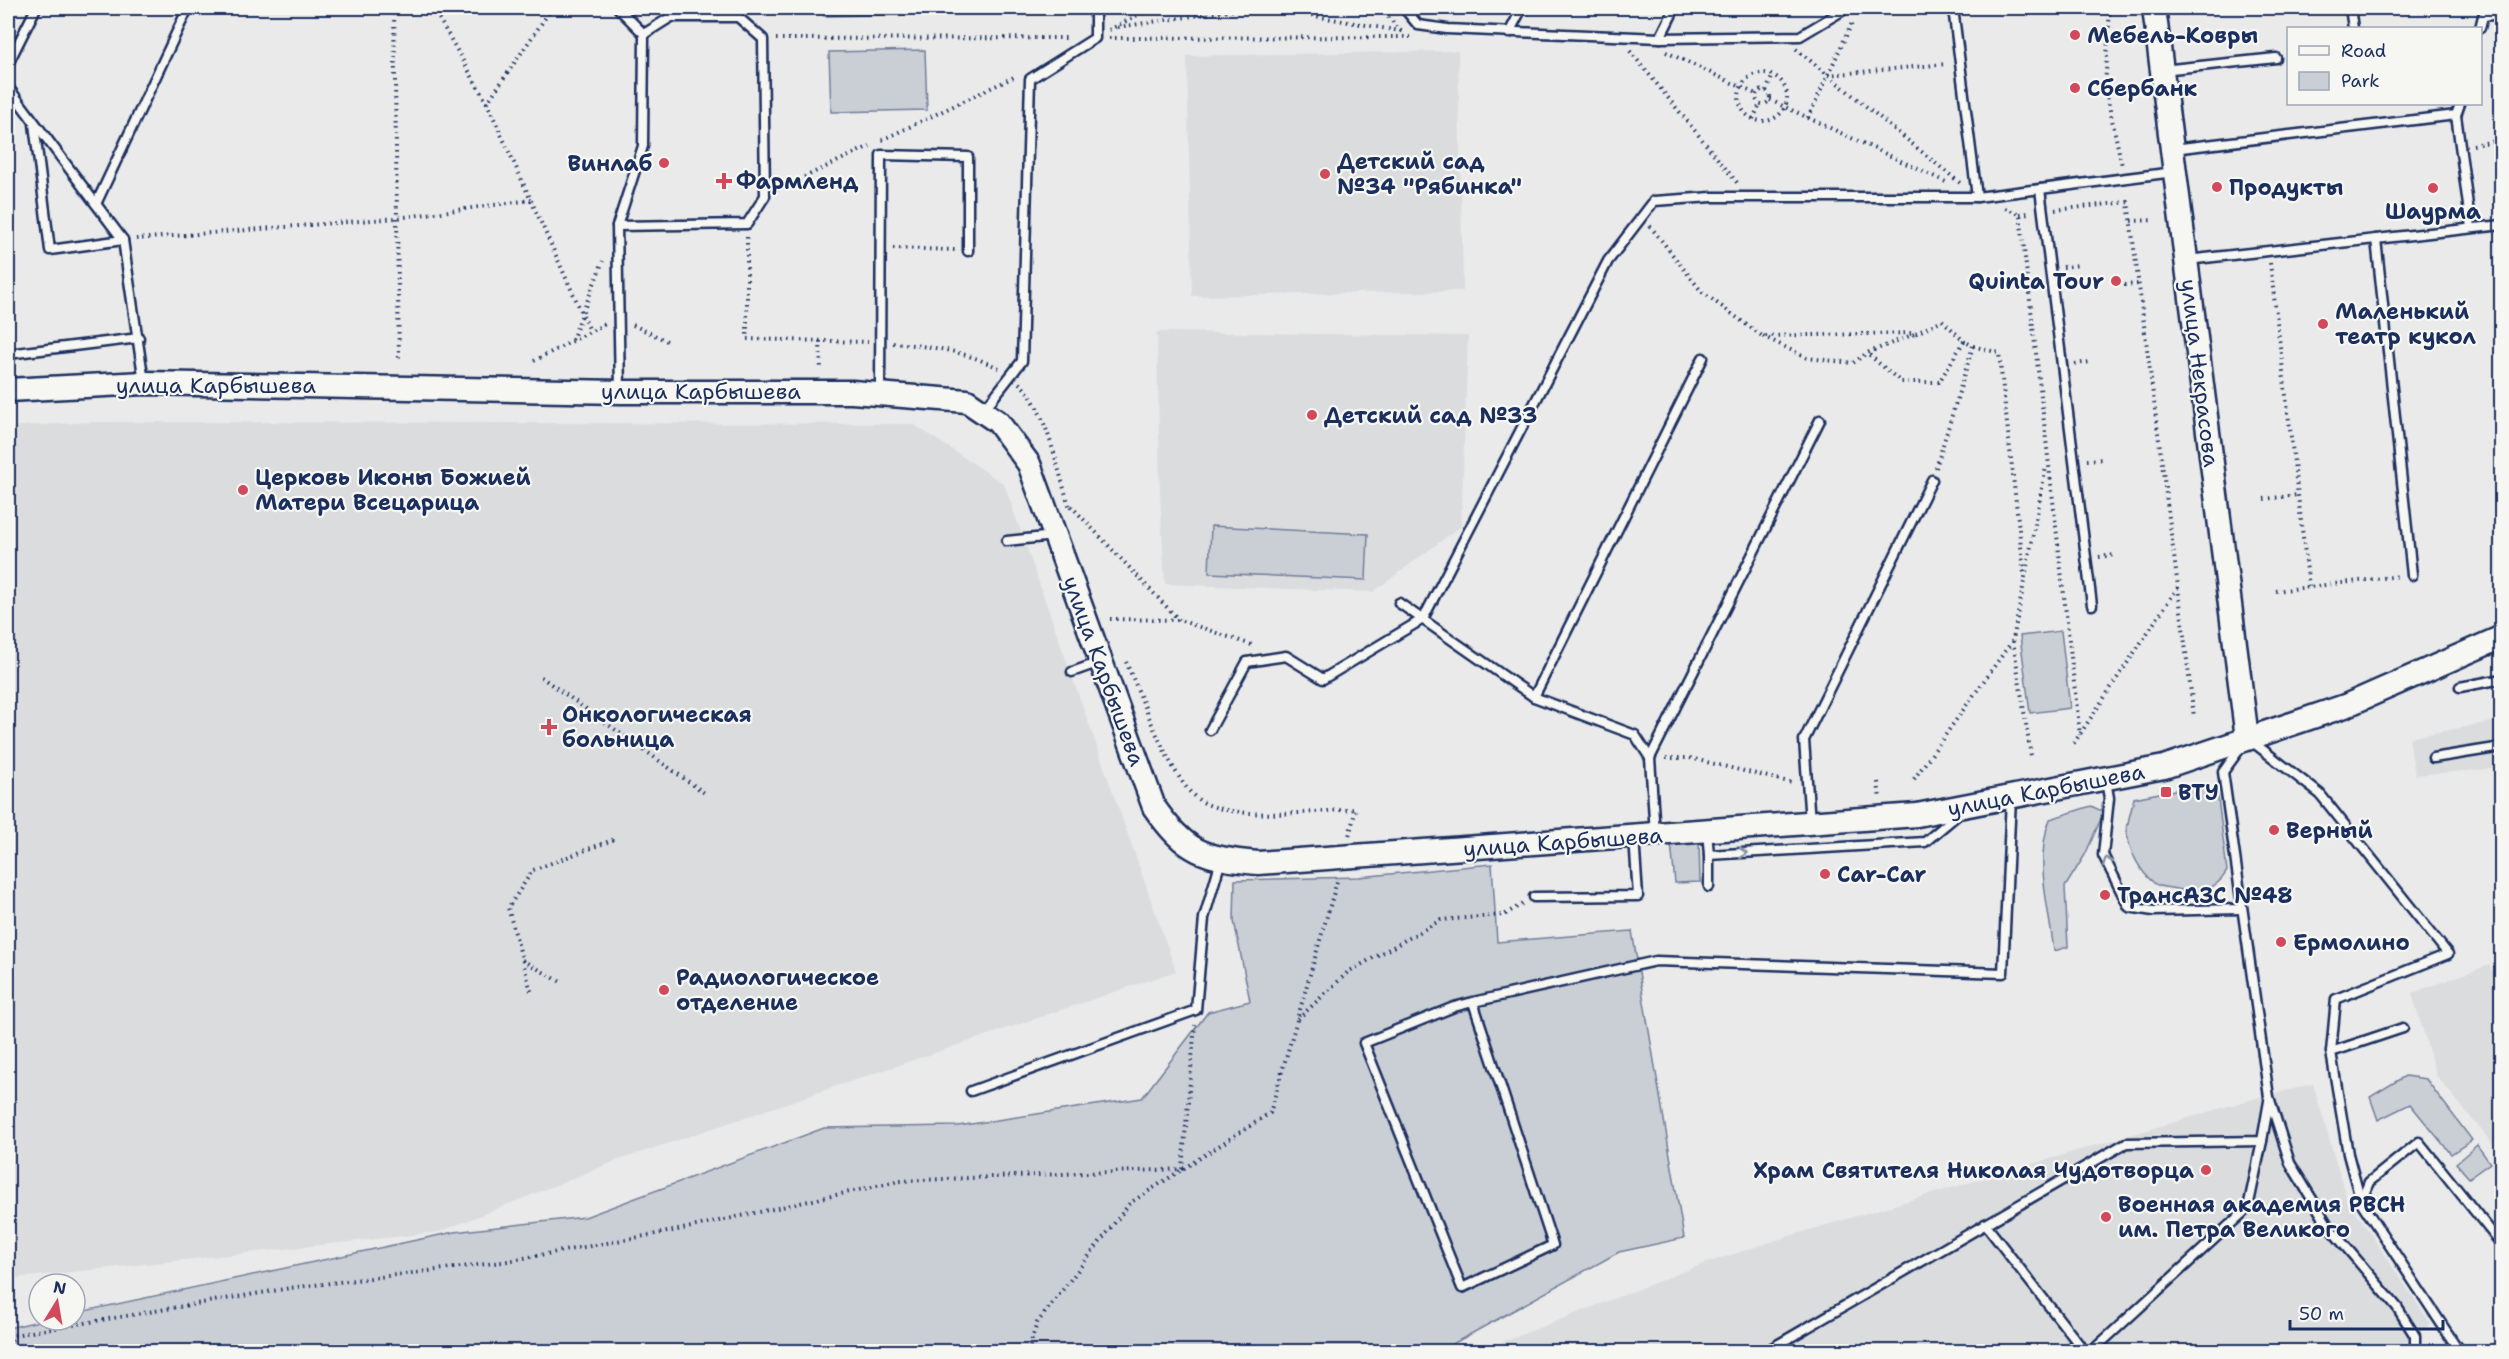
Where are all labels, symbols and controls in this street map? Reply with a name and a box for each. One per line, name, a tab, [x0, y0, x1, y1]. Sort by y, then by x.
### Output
place label: Мебель-Ковры	[2087, 21, 2258, 50]
legend	[2287, 27, 2482, 105]
marker: Мебель-Ковры	[2068, 28, 2082, 42]
text: Road	[2341, 39, 2386, 63]
text: Park	[2341, 69, 2380, 93]
place label: Сбербанк	[2087, 74, 2197, 103]
marker: Сбербанк	[2068, 81, 2082, 95]
place label: Детский сад №34 "Рябинка"	[1337, 147, 1522, 201]
place label: Винлаб	[567, 149, 652, 178]
marker: Винлаб	[657, 156, 671, 170]
place label: Фармленд	[736, 167, 859, 196]
marker: Детский сад №34 "Рябинка"	[1318, 167, 1332, 181]
place label: Продукты	[2229, 173, 2343, 202]
marker: Фармленд	[717, 174, 731, 188]
marker: Продукты	[2210, 180, 2224, 194]
marker: Шаурма	[2426, 181, 2440, 195]
place label: Шаурма	[2385, 197, 2481, 226]
place label: Quinta Tour	[1968, 267, 2104, 296]
marker: Quinta Tour	[2109, 274, 2123, 288]
street label: улица Некрасова	[2174, 277, 2226, 469]
place label: Маленький театр кукол	[2335, 297, 2477, 351]
marker: Маленький театр кукол	[2316, 317, 2330, 331]
street label: улица Карбышева	[116, 371, 316, 400]
street label: улица Карбышева	[601, 377, 801, 406]
place label: Детский сад №33	[1324, 401, 1537, 430]
marker: Детский сад №33	[1305, 408, 1319, 422]
place label: Церковь Иконы Божией Матери Всецарица	[255, 463, 531, 517]
marker: Церковь Иконы Божией Матери Всецарица	[236, 483, 250, 497]
street label: улица Карбышева	[1056, 572, 1152, 770]
place label: Онкологическая больница	[562, 700, 752, 754]
marker: Онкологическая больница	[540, 718, 558, 736]
street label: улица Карбышева	[1945, 757, 2147, 823]
place label: ВТУ	[2178, 778, 2219, 807]
marker: ВТУ	[2159, 785, 2173, 799]
place label: Верный	[2286, 816, 2373, 845]
street label: улица Карбышева	[1462, 821, 1664, 863]
marker: Верный	[2267, 823, 2281, 837]
one-way arrow	[1738, 847, 1747, 860]
one-way arrow	[2102, 857, 2114, 868]
place label: Car-Car	[1837, 860, 1926, 889]
marker: Car-Car	[1818, 867, 1832, 881]
place label: ТрансАЗС №48	[2117, 881, 2293, 910]
marker: ТрансАЗС №48	[2098, 888, 2112, 902]
place label: Ермолино	[2293, 928, 2410, 957]
marker: Ермолино	[2274, 935, 2288, 949]
place label: Радиологическое отделение	[676, 963, 879, 1017]
marker: Радиологическое отделение	[657, 983, 671, 997]
place label: Храм Святителя Николая Чудотворца	[1753, 1156, 2194, 1185]
marker: Храм Святителя Николая Чудотворца	[2199, 1163, 2213, 1177]
place label: Военная академия РВСН им. Петра Великого	[2118, 1190, 2405, 1244]
marker: Военная академия РВСН им. Петра Великого	[2099, 1210, 2113, 1224]
north arrow	[27, 1272, 87, 1332]
text: N	[52, 1276, 68, 1299]
scale bar	[2290, 1293, 2443, 1331]
text: 50 m	[2299, 1302, 2344, 1326]

